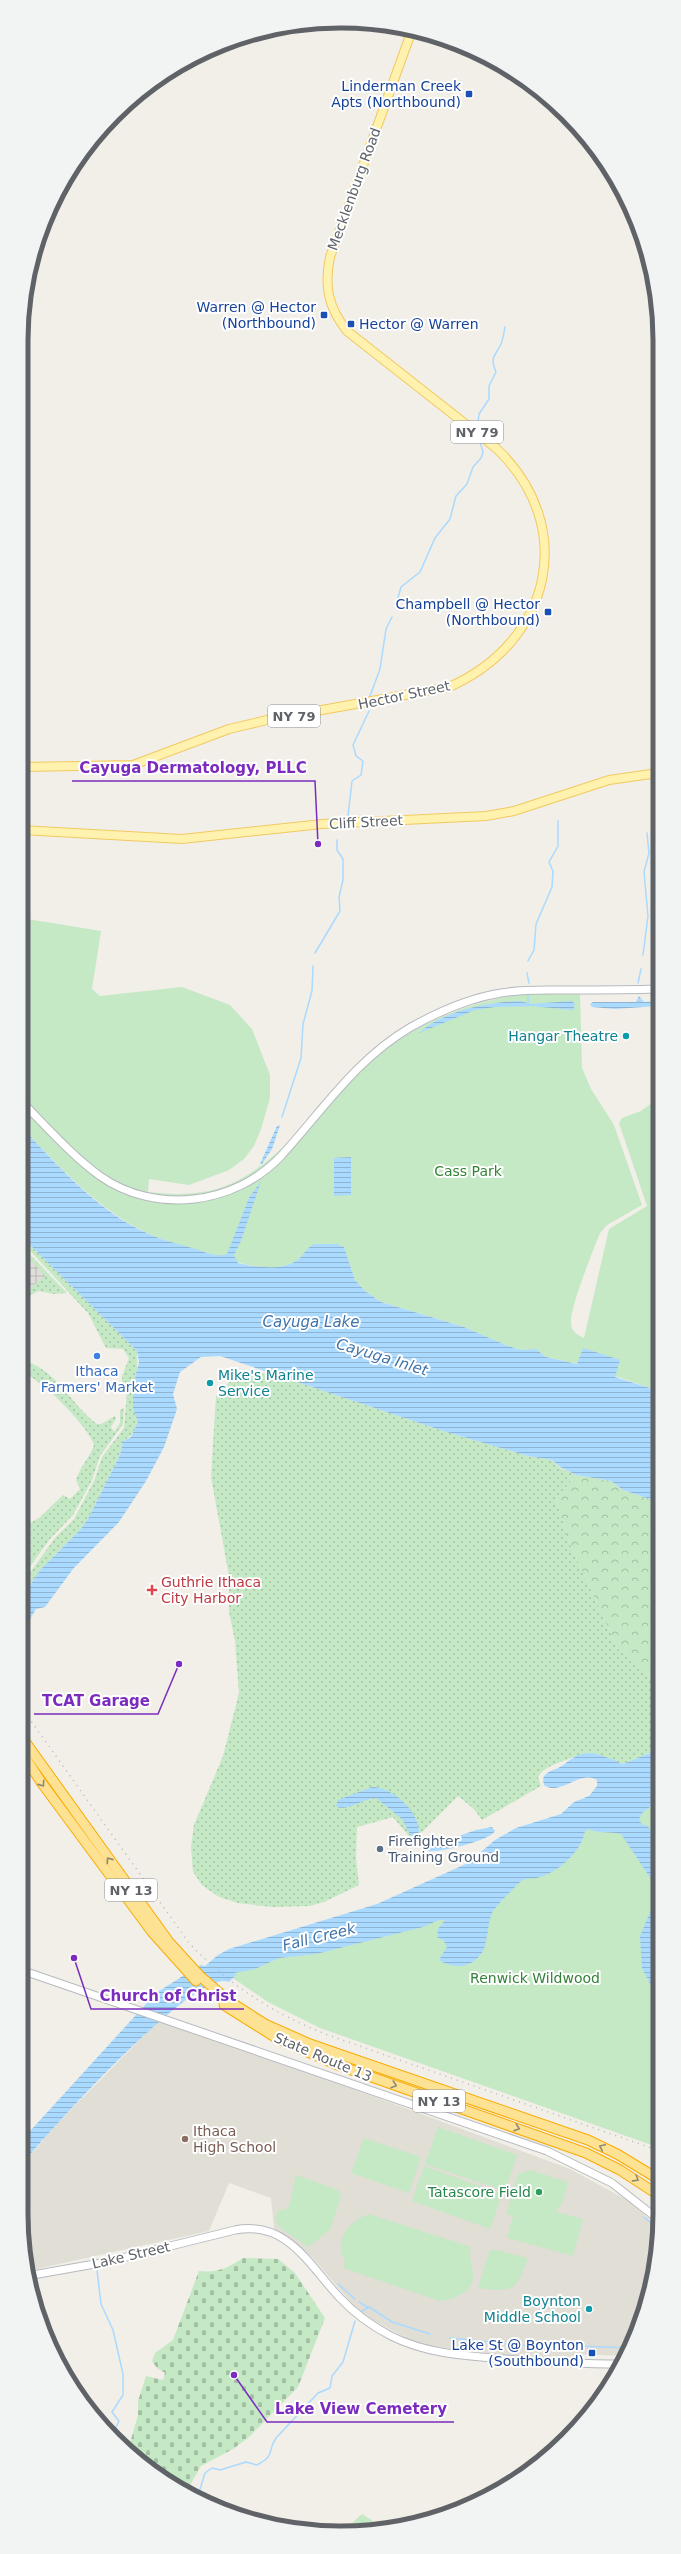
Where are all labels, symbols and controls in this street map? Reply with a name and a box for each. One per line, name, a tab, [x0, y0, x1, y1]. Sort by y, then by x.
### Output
place label: Linderman Creek Apts (Northbound)	[331, 78, 462, 110]
marker: Linderman Creek Apts (Northbound)	[464, 89, 474, 99]
street label: Mecklenburg Road	[324, 125, 384, 253]
place label: Warren @ Hector (Northbound)	[196, 299, 316, 331]
marker: Warren @ Hector (Northbound)	[319, 310, 329, 320]
place label: Hector @ Warren	[359, 316, 479, 332]
marker: Hector @ Warren	[346, 319, 356, 329]
road number: NY 79	[451, 421, 503, 443]
place label: Champbell @ Hector (Northbound)	[395, 596, 540, 628]
marker: Champbell @ Hector (Northbound)	[543, 607, 553, 617]
street label: Hector Street	[357, 677, 452, 713]
road number: NY 79	[268, 705, 320, 727]
callout: Cayuga Dermatology, PLLC	[72, 754, 315, 781]
text: Cayuga Dermatology, PLLC	[79, 759, 307, 777]
street label: Cliff Street	[329, 812, 404, 832]
place label: Hangar Theatre	[508, 1028, 618, 1044]
marker: Hangar Theatre	[621, 1031, 631, 1041]
park label: Cass Park	[434, 1163, 503, 1179]
water label: Cayuga Lake	[263, 1313, 360, 1331]
water label: Cayuga Inlet	[334, 1335, 431, 1380]
marker: Ithaca Farmers' Market	[92, 1351, 102, 1361]
place label: Ithaca Farmers' Market	[41, 1363, 154, 1395]
place label: Mike's Marine Service	[218, 1367, 314, 1399]
marker: Mike's Marine Service	[205, 1378, 215, 1388]
place label: Guthrie Ithaca City Harbor	[161, 1574, 261, 1606]
marker: Guthrie Ithaca City Harbor	[146, 1584, 158, 1596]
callout: TCAT Garage	[34, 1687, 158, 1714]
text: TCAT Garage	[42, 1692, 150, 1710]
one-way arrow	[38, 1780, 45, 1787]
place label: Firefighter Training Ground	[387, 1833, 499, 1865]
marker: Firefighter Training Ground	[375, 1844, 385, 1854]
one-way arrow	[106, 1857, 114, 1864]
road number: NY 13	[105, 1879, 157, 1901]
water label: Fall Creek	[281, 1919, 359, 1955]
park label: Renwick Wildwood	[470, 1970, 600, 1986]
callout: Church of Christ	[91, 1982, 244, 2009]
text: Church of Christ	[100, 1987, 236, 2005]
street label: State Route 13	[272, 2029, 374, 2085]
one-way arrow	[390, 2080, 397, 2089]
road number: NY 13	[413, 2090, 465, 2112]
place label: Ithaca High School	[193, 2123, 276, 2155]
one-way arrow	[513, 2123, 520, 2131]
marker: Ithaca High School	[180, 2134, 190, 2144]
one-way arrow	[599, 2144, 607, 2152]
one-way arrow	[632, 2174, 639, 2182]
place label: Tatascore Field	[427, 2184, 531, 2200]
marker: Tatascore Field	[534, 2187, 544, 2197]
street label: Lake Street	[90, 2238, 172, 2272]
place label: Boynton Middle School	[484, 2293, 581, 2325]
marker: Boynton Middle School	[584, 2304, 594, 2314]
place label: Lake St @ Boynton (Southbound)	[451, 2337, 584, 2369]
marker: Lake St @ Boynton (Southbound)	[587, 2348, 597, 2358]
callout: Lake View Cemetery	[267, 2395, 454, 2422]
text: Lake View Cemetery	[275, 2400, 447, 2418]

